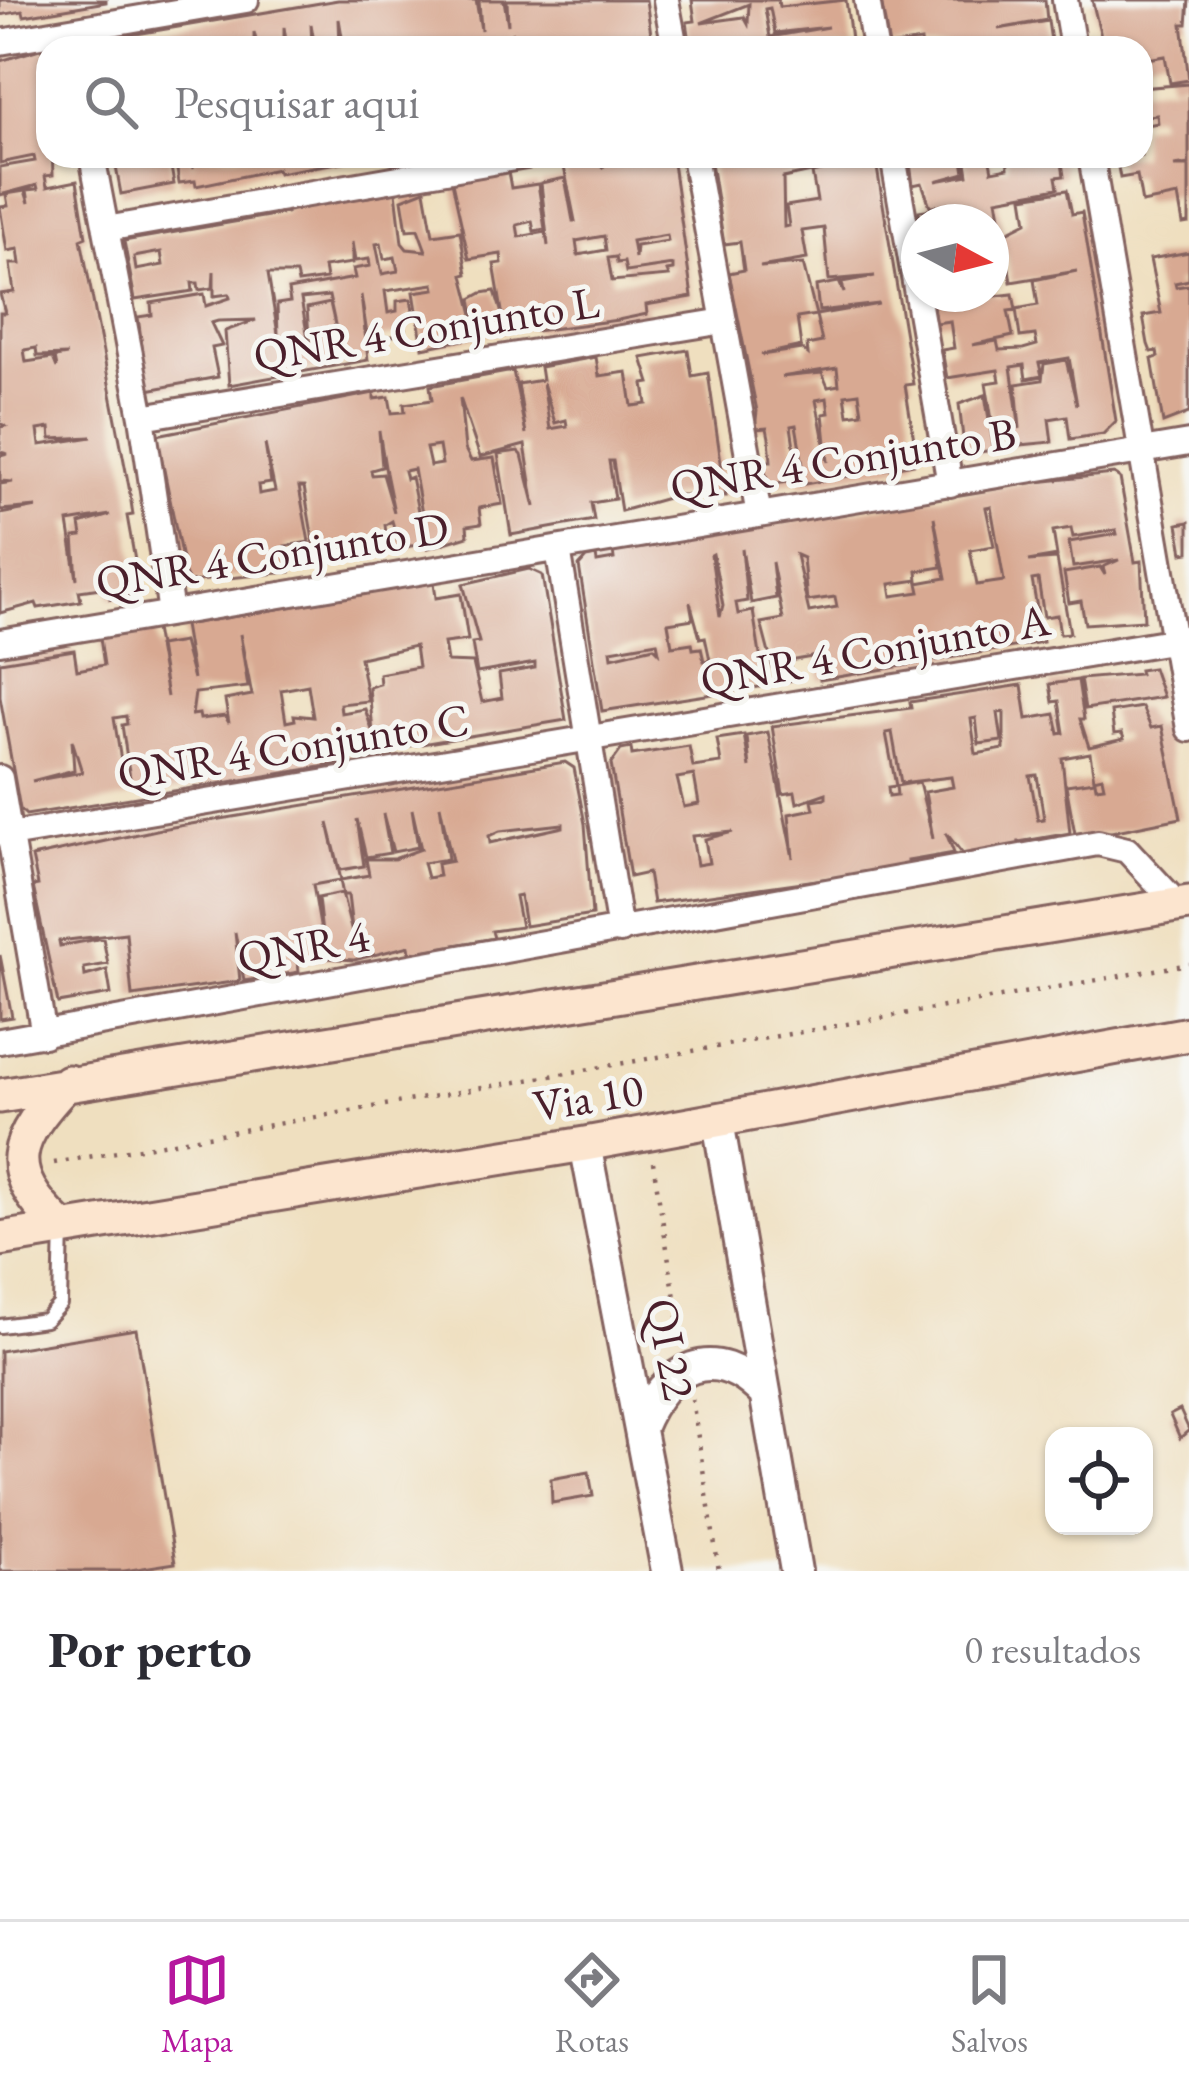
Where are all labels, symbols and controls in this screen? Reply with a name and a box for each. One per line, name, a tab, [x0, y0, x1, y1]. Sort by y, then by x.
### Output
search box	[36, 36, 1153, 168]
icon: search	[78, 69, 144, 135]
text: Pesquisar aqui	[174, 73, 420, 131]
north arrow	[901, 204, 1009, 312]
street label: QNR 4 Conjunto L	[249, 272, 603, 384]
street label: QNR 4 Conjunto B	[666, 403, 1020, 515]
street label: QNR 4 Conjunto D	[91, 497, 453, 611]
street label: QNR 4 Conjunto A	[696, 590, 1055, 708]
street label: QNR 4 Conjunto C	[113, 690, 473, 802]
street label: QNR 4	[233, 906, 374, 986]
street label: Via 10	[529, 1060, 647, 1134]
street label: QI 22	[633, 1293, 709, 1405]
map controls	[1045, 1427, 1153, 1535]
button: locate	[1045, 1427, 1153, 1535]
text: Por perto	[48, 1616, 252, 1682]
text: 0 resultados	[964, 1624, 1141, 1675]
tab: Mapa	[161, 1947, 233, 2062]
tab: Rotas	[555, 1947, 629, 2062]
tab: Salvos	[951, 1947, 1028, 2062]

